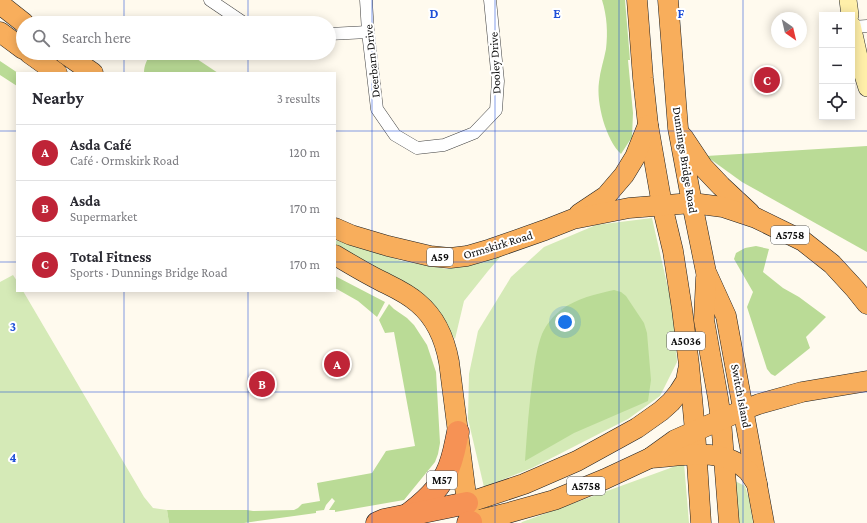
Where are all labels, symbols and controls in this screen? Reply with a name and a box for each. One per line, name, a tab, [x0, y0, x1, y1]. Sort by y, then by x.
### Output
text: D	[430, 6, 439, 21]
text: E	[553, 6, 561, 21]
text: F	[678, 6, 685, 21]
north arrow	[771, 12, 807, 48]
map controls	[819, 12, 855, 120]
button: +	[819, 12, 855, 48]
search box	[16, 16, 336, 60]
street label: Deerbarn Drive	[361, 24, 383, 98]
icon: search	[30, 27, 52, 49]
text: Search here	[62, 30, 131, 46]
street label: Dooley Drive	[486, 32, 504, 94]
button: −	[819, 48, 855, 84]
pin: C	[754, 65, 780, 95]
button: locate	[819, 84, 855, 120]
text: Nearby	[32, 89, 84, 108]
text: 3 results	[277, 91, 320, 106]
street label: Dunnings Bridge Road	[670, 106, 700, 215]
text: Asda Café	[70, 137, 132, 153]
text: A	[41, 145, 49, 160]
text: 120 m	[289, 145, 320, 160]
text: Café · Ormskirk Road	[70, 153, 179, 168]
text: Asda	[70, 193, 101, 209]
text: B	[41, 201, 49, 216]
text: 170 m	[290, 201, 320, 216]
text: Supermarket	[70, 209, 137, 224]
road number: A5758	[771, 226, 809, 244]
street label: Ormskirk Road	[462, 228, 535, 262]
road number: A59	[427, 248, 453, 266]
text: Total Fitness	[70, 249, 151, 265]
text: C	[41, 257, 49, 272]
text: 170 m	[290, 257, 320, 272]
text: Sports · Dunnings Bridge Road	[70, 265, 228, 280]
your location	[555, 312, 575, 332]
text: 3	[10, 319, 16, 334]
road number: A5036	[667, 332, 705, 350]
pin: A	[324, 349, 350, 379]
street label: Switch Island	[728, 363, 754, 430]
pin: B	[249, 369, 275, 399]
text: 4	[9, 450, 17, 465]
road number: M57	[427, 471, 457, 489]
road number: A5758	[567, 477, 605, 495]

